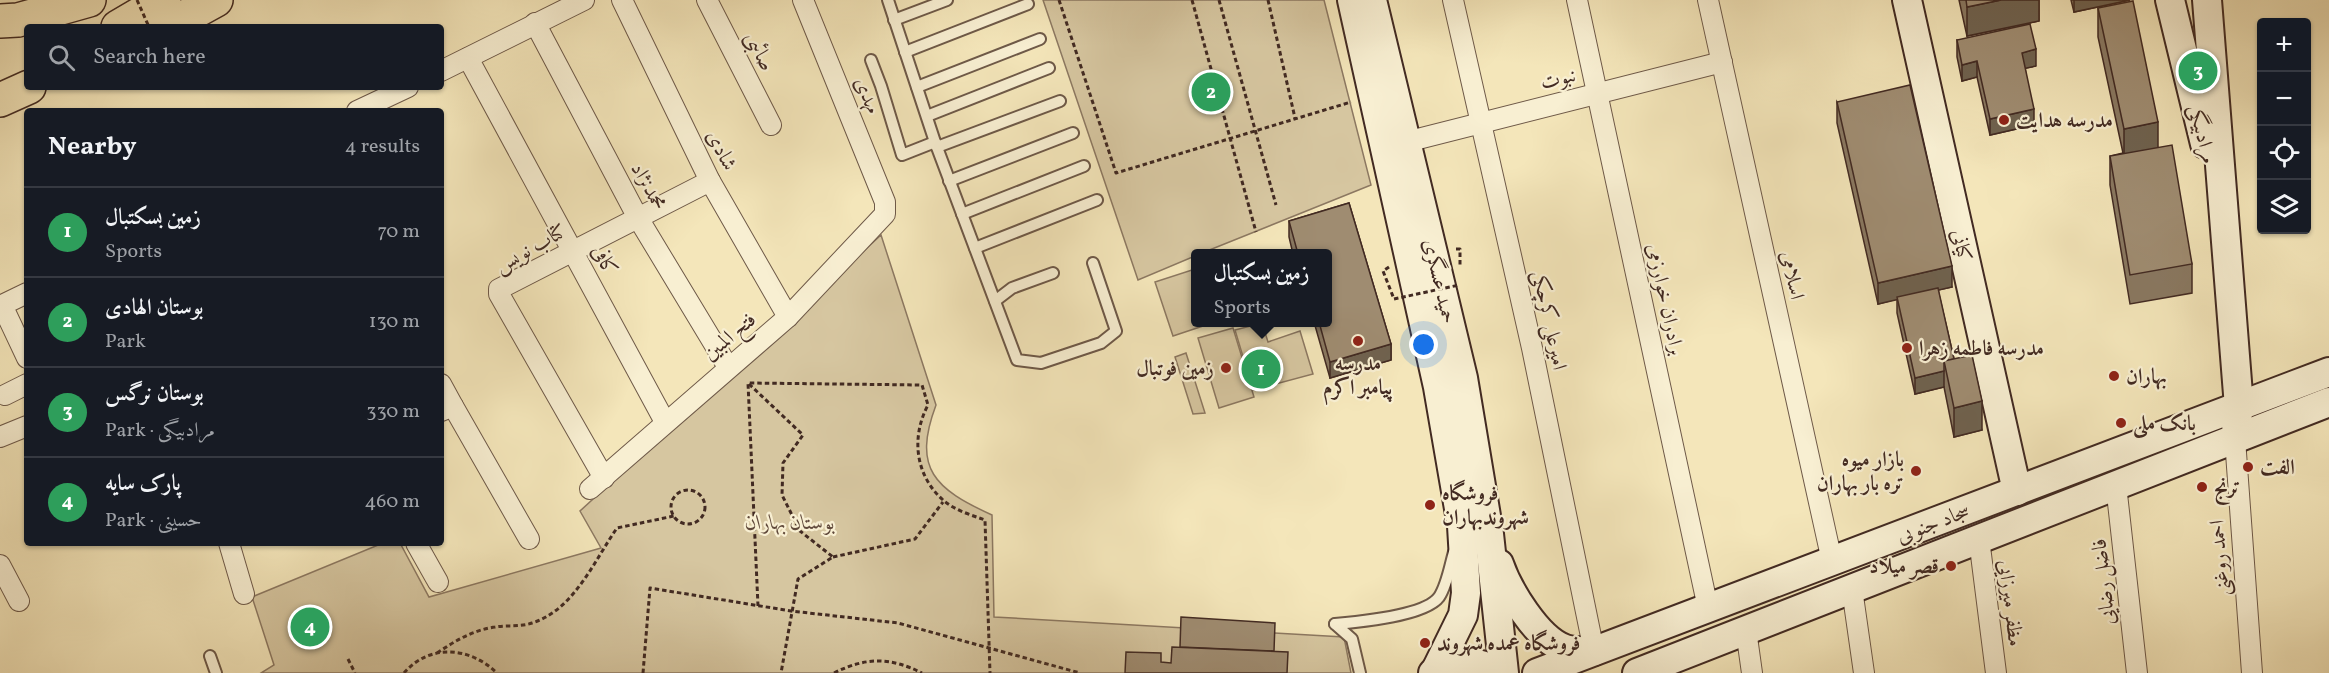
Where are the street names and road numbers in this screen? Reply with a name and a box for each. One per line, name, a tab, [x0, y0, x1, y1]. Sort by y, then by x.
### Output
street label: صائبی	[736, 27, 781, 76]
street label: نبوت	[1537, 61, 1579, 98]
street label: مهدی	[846, 73, 887, 118]
street label: مرادبیگی	[2180, 102, 2223, 167]
street label: شادی	[698, 125, 743, 176]
street label: محمدنژاد	[623, 158, 673, 216]
street label: کتاب نویس	[490, 218, 572, 281]
street label: کیانی	[1943, 226, 1978, 264]
street label: حمید عسگری	[1415, 236, 1462, 327]
street label: کافی	[584, 240, 624, 281]
street label: برادران خوارزمی	[1639, 241, 1691, 358]
street label: اسلامی	[1772, 248, 1811, 302]
street label: امیرعلی کرچکی	[1524, 268, 1573, 373]
street label: فتح المبین	[697, 306, 765, 370]
street label: سجاد جنوبی	[1893, 497, 1974, 552]
street label: احمد روغنی	[2203, 519, 2238, 597]
street label: فاضل رضایی	[2086, 537, 2123, 626]
street label: مظفر میرزایی	[1990, 558, 2029, 648]

